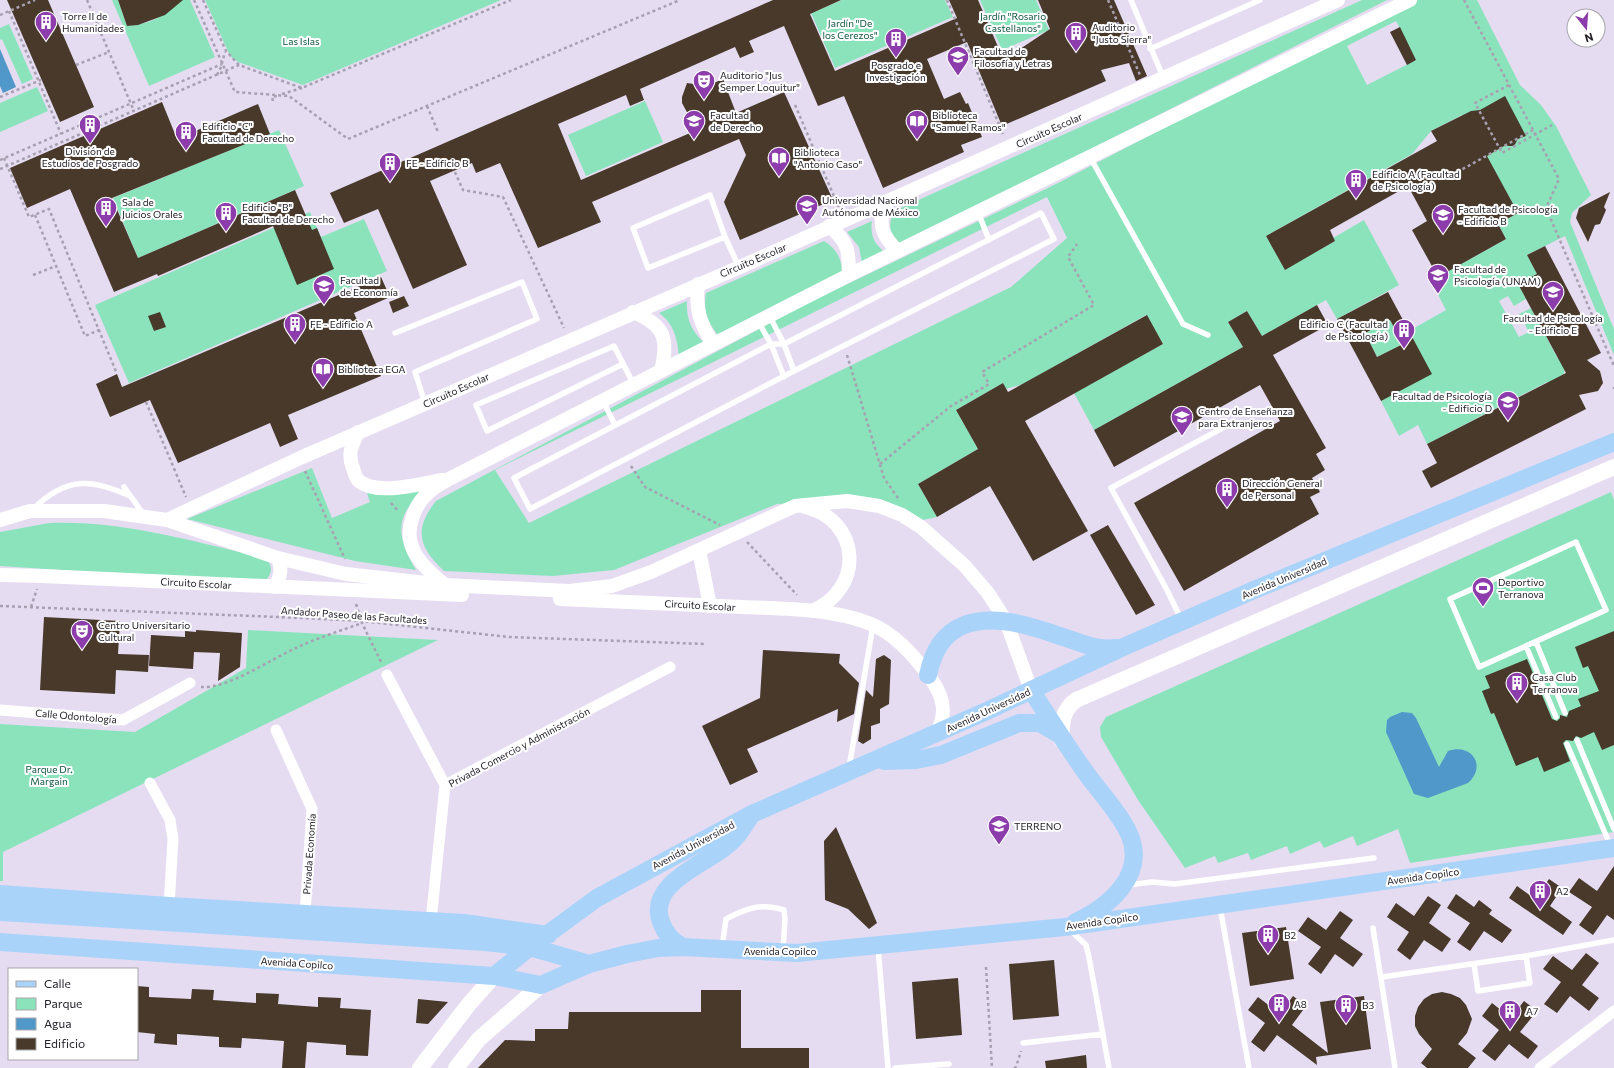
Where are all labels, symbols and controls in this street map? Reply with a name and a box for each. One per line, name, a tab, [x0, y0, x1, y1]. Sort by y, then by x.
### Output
north arrow	[1566, 8, 1606, 48]
building icon: Torre II de Humanidades	[33, 9, 59, 42]
place label: Torre II de Humanidades	[62, 10, 124, 34]
park label: Jardín "Rosario Castellanos"	[980, 10, 1046, 34]
park label: Jardín "De los Cerezos"	[822, 17, 878, 41]
building icon: Auditorio "Justo Sierra"	[1063, 20, 1089, 53]
place label: Auditorio "Justo Sierra"	[1092, 21, 1151, 45]
building icon: Posgrado e Investigación	[883, 26, 909, 59]
text: N	[1583, 31, 1595, 45]
park label: Las Islas	[282, 35, 320, 47]
school or university icon: Facultad de Filosofía y Letras	[945, 44, 971, 77]
place label: Facultad de Filosofía y Letras	[974, 45, 1051, 69]
place label: Posgrado e Investigación	[866, 59, 926, 83]
theatre icon: Auditorio "Jus Semper Loquitur"	[691, 68, 717, 101]
place label: Auditorio "Jus Semper Loquitur"	[720, 69, 800, 93]
school or university icon: Facultad de Derecho	[681, 108, 707, 141]
library icon: Biblioteca "Samuel Ramos"	[904, 108, 930, 141]
place label: Facultad de Derecho	[710, 109, 761, 133]
place label: Biblioteca "Samuel Ramos"	[932, 109, 1006, 133]
street label: Circuito Escolar	[1014, 110, 1084, 150]
building icon: División de Estudios de Posgrado	[77, 112, 103, 145]
building icon: Edificio "C" Facultad de Derecho	[173, 119, 199, 152]
place label: Edificio "C" Facultad de Derecho	[202, 120, 294, 144]
place label: División de Estudios de Posgrado	[42, 145, 138, 169]
library icon: Biblioteca "Antonio Caso"	[766, 145, 792, 178]
place label: Biblioteca "Antonio Caso"	[794, 146, 863, 170]
building icon: FE - Edificio B	[377, 150, 403, 183]
place label: FE - Edificio B	[406, 157, 469, 169]
building icon: Edificio A (Facultad de Psicología)	[1343, 167, 1369, 200]
place label: Edificio A (Facultad de Psicología)	[1372, 168, 1460, 192]
school or university icon: Universidad Nacional Autónoma de México	[794, 193, 820, 226]
place label: Universidad Nacional Autónoma de México	[822, 194, 919, 218]
building icon: Sala de Juicios Orales	[93, 195, 119, 228]
place label: Sala de Juicios Orales	[122, 196, 183, 220]
building icon: Edificio "B" Facultad de Derecho	[213, 200, 239, 233]
place label: Edificio "B" Facultad de Derecho	[242, 201, 334, 225]
school or university icon: Facultad de Psicología - Edificio B	[1430, 202, 1456, 235]
place label: Facultad de Psicología - Edificio B	[1458, 203, 1558, 227]
street label: Circuito Escolar	[718, 241, 788, 279]
school or university icon: Facultad de Psicología (UNAM)	[1425, 262, 1451, 295]
place label: Facultad de Psicología (UNAM)	[1454, 263, 1541, 287]
school or university icon: Facultad de Economía	[311, 273, 337, 306]
place label: Facultad de Economía	[340, 274, 398, 298]
school or university icon: Facultad de Psicología - Edificio E	[1540, 279, 1566, 312]
building icon: FE - Edificio A	[282, 311, 308, 344]
place label: Facultad de Psicología - Edificio E	[1503, 312, 1603, 336]
building icon: Edificio C (Facultad de Psicología)	[1391, 317, 1417, 350]
place label: FE - Edificio A	[310, 318, 373, 330]
place label: Edificio C (Facultad de Psicología)	[1300, 318, 1388, 342]
library icon: Biblioteca EGA	[310, 356, 336, 389]
place label: Biblioteca EGA	[338, 363, 406, 375]
street label: Circuito Escolar	[421, 370, 491, 410]
school or university icon: Facultad de Psicología - Edificio D	[1495, 389, 1521, 422]
place label: Facultad de Psicología - Edificio D	[1392, 390, 1492, 414]
school or university icon: Centro de Enseñanza para Extranjeros	[1169, 404, 1195, 437]
place label: Centro de Enseñanza para Extranjeros	[1198, 405, 1293, 429]
building icon: Dirección General de Personal	[1214, 476, 1240, 509]
place label: Dirección General de Personal	[1242, 477, 1322, 501]
street label: Avenida Universidad	[1240, 555, 1329, 601]
street label: Circuito Escolar	[160, 575, 232, 591]
sports icon: Deportivo Terranova	[1470, 575, 1496, 608]
place label: Deportivo Terranova	[1498, 576, 1544, 600]
street label: Circuito Escolar	[664, 597, 736, 613]
street label: Andador Paseo de las Facultades	[281, 604, 428, 626]
theatre icon: Centro Universitario Cultural	[69, 618, 95, 651]
place label: Centro Universitario Cultural	[98, 619, 190, 643]
building icon: Casa Club Terranova	[1504, 670, 1530, 703]
place label: Casa Club Terranova	[1532, 671, 1578, 695]
street label: Avenida Universidad	[944, 685, 1032, 735]
street label: Privada Comercio y Administración	[446, 705, 592, 789]
street label: Calle Odontología	[35, 706, 117, 726]
park label: Parque Dr. Margain	[25, 763, 73, 787]
street label: Privada Economía	[300, 813, 318, 895]
school or university icon: TERRENO	[986, 813, 1012, 846]
street label: Avenida Universidad	[650, 818, 736, 872]
place label: TERRENO	[1014, 820, 1061, 832]
street label: Avenida Copilco	[1386, 865, 1460, 887]
building icon: A2	[1527, 878, 1553, 911]
place label: A2	[1556, 885, 1569, 897]
street label: Avenida Copilco	[1065, 910, 1139, 932]
building icon: B2	[1255, 922, 1281, 955]
place label: B2	[1284, 929, 1296, 941]
street label: Avenida Copilco	[744, 945, 816, 957]
street label: Avenida Copilco	[260, 954, 334, 972]
legend	[8, 968, 138, 1060]
text: Calle	[44, 976, 71, 990]
building icon: A8	[1266, 991, 1292, 1024]
building icon: B3	[1333, 992, 1359, 1025]
text: Parque	[44, 996, 82, 1010]
place label: A8	[1294, 998, 1307, 1010]
building icon: A7	[1497, 998, 1523, 1031]
place label: B3	[1362, 999, 1374, 1011]
place label: A7	[1526, 1005, 1538, 1017]
text: Agua	[44, 1016, 72, 1030]
text: Edificio	[44, 1036, 85, 1050]

